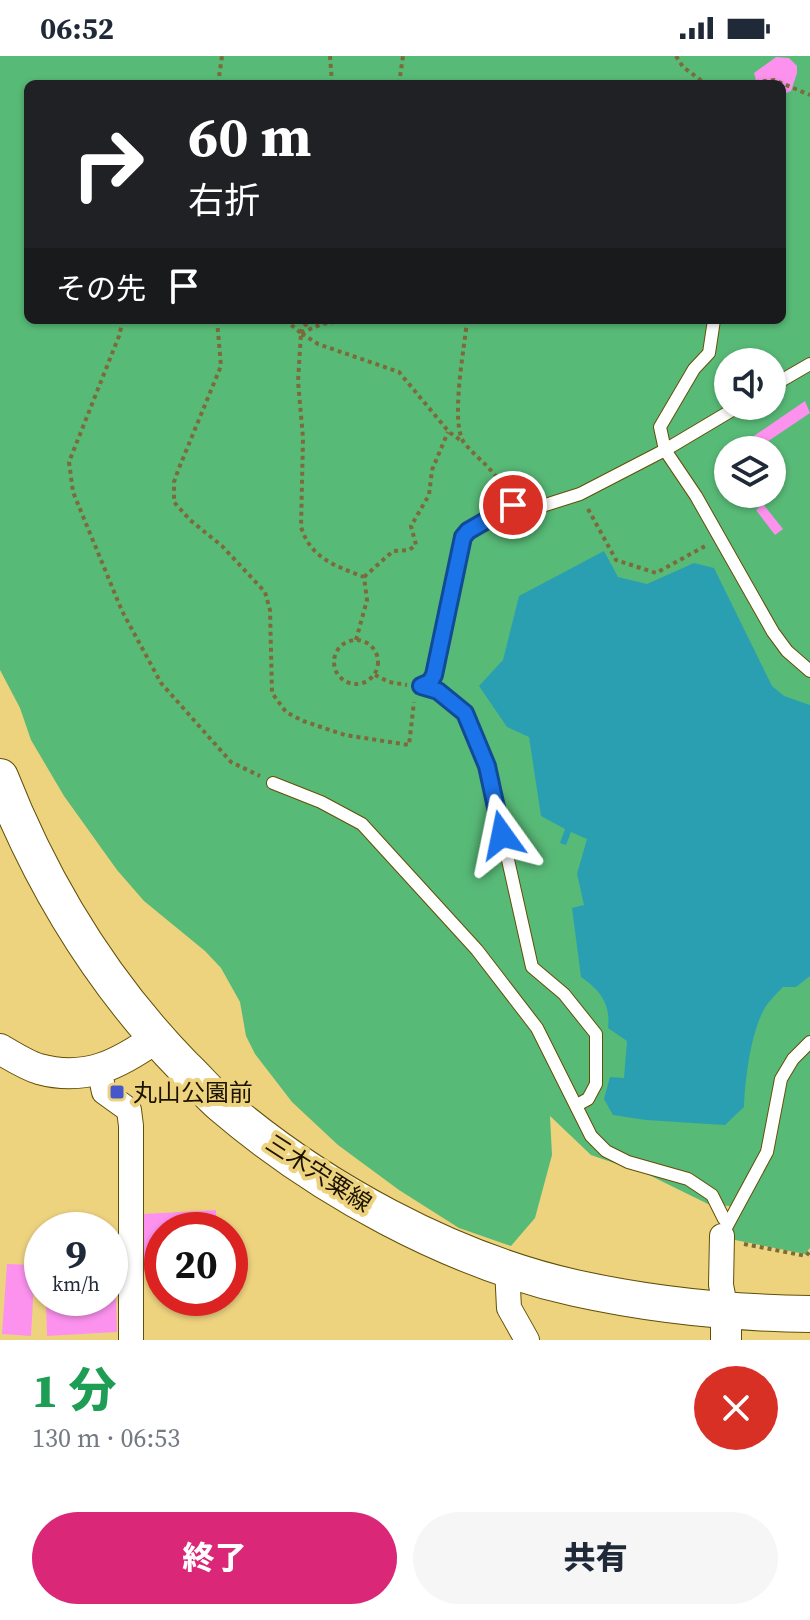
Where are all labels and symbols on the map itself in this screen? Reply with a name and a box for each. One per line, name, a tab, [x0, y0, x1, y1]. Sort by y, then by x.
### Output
pin	[479, 471, 547, 539]
position arrow	[460, 793, 544, 877]
place label: 丸山公園前	[133, 1076, 253, 1109]
marker: 丸山公園前	[108, 1083, 126, 1101]
street label: 三木宍粟線	[260, 1126, 378, 1220]
speed limit sign: 20	[144, 1212, 248, 1316]

